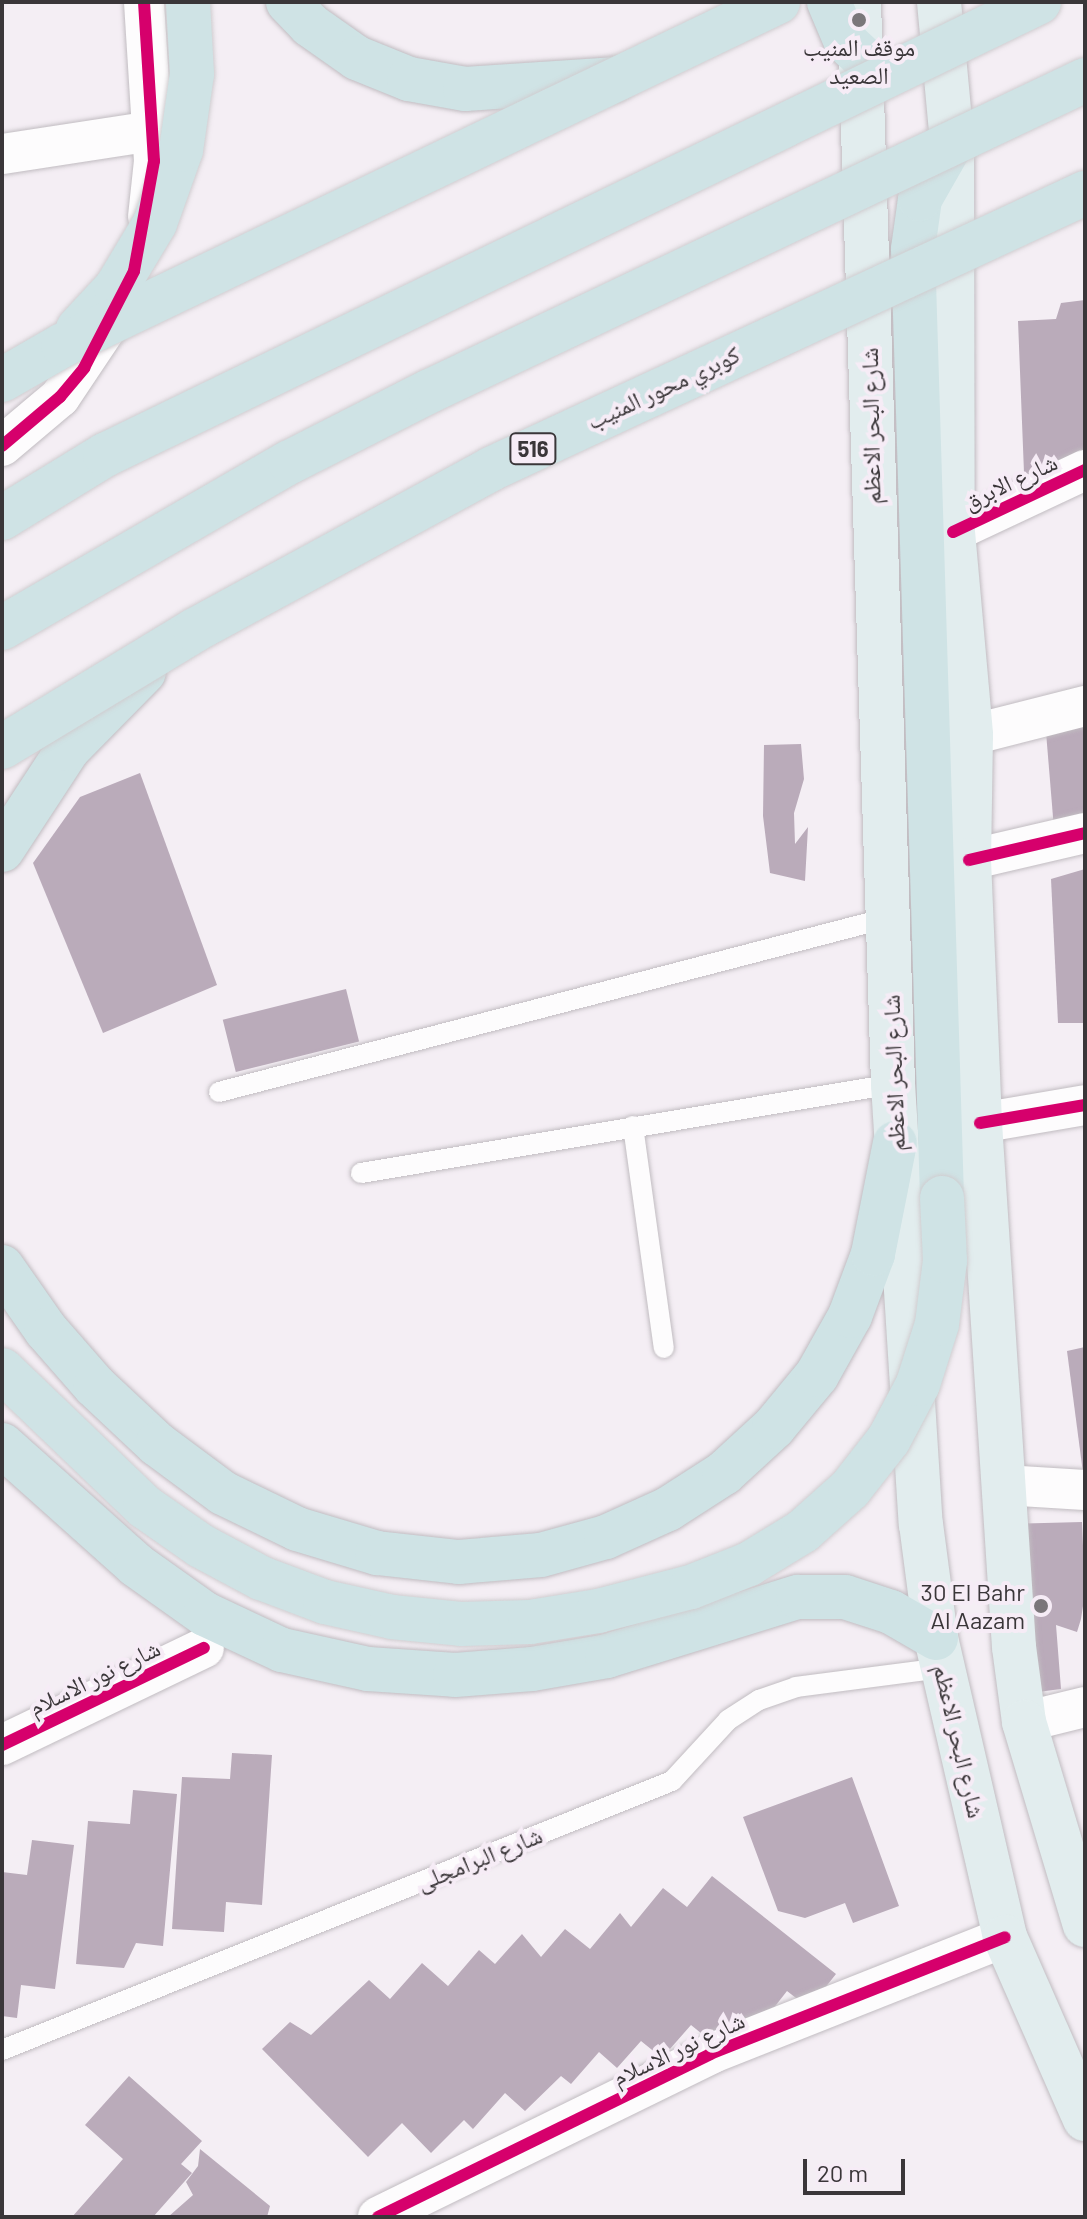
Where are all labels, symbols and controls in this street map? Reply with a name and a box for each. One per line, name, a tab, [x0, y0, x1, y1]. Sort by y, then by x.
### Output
marker: موقف المنيب الصعيد	[850, 11, 868, 29]
place label: موقف المنيب الصعيد	[803, 33, 915, 89]
street label: كوبري محور المنيب	[582, 339, 744, 435]
street label: شارع البحر الاعظم	[854, 347, 886, 505]
road number: 516	[509, 431, 557, 467]
street label: شارع الابرق	[958, 447, 1062, 515]
street label: شارع البحر الاعظم	[876, 994, 910, 1152]
place label: 30 El Bahr Al Aazam	[921, 1578, 1025, 1634]
marker: 30 El Bahr Al Aazam	[1032, 1597, 1050, 1615]
street label: شارع نور الاسلام	[24, 1633, 164, 1721]
street label: شارع البحر الاعظم	[928, 1661, 992, 1821]
street label: شارع البرامجلى	[412, 1820, 546, 1896]
street label: شارع نور الاسلام	[607, 2005, 749, 2091]
scale bar	[807, 2143, 909, 2193]
text: 20 m	[817, 2158, 868, 2187]

